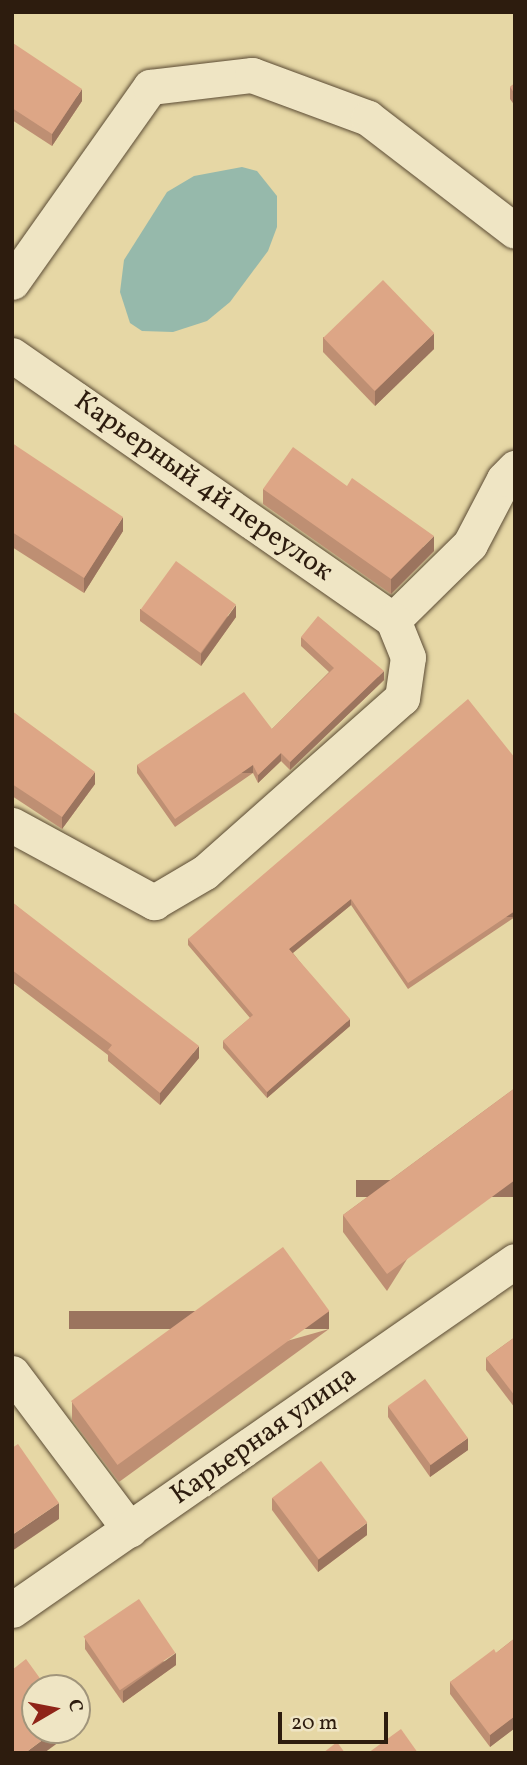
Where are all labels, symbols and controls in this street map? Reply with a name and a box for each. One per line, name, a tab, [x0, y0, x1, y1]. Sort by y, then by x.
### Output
street label: Карьерный 4й переулок	[67, 385, 339, 589]
street label: Карьерная улица	[164, 1359, 364, 1513]
north arrow	[21, 1674, 91, 1744]
text: С	[61, 1697, 89, 1714]
scale bar	[282, 1698, 392, 1742]
text: 20 m	[291, 1709, 337, 1738]

